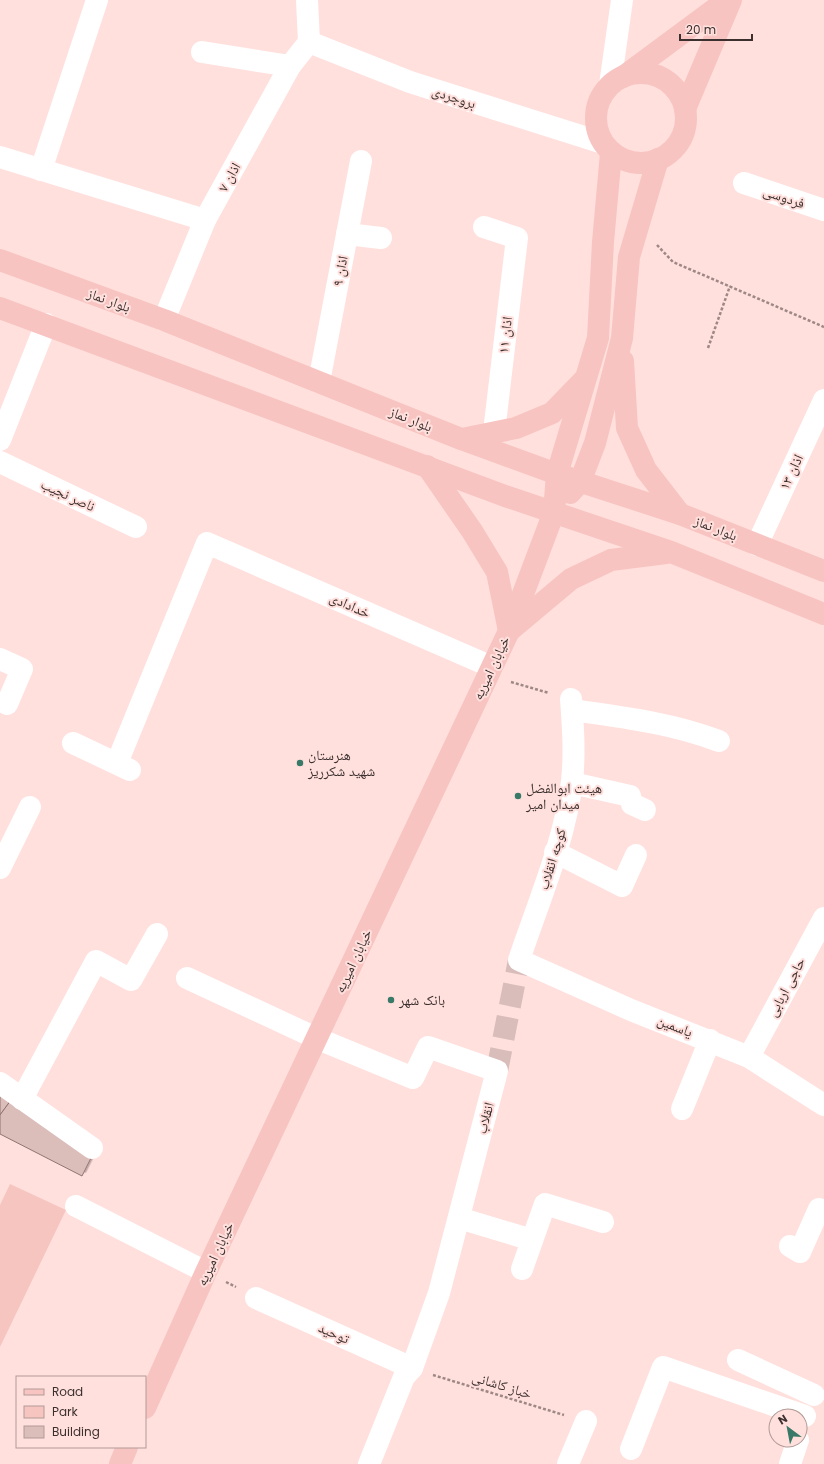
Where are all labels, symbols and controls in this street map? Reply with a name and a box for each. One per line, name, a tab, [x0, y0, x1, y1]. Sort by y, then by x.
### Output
scale bar	[680, 16, 752, 42]
text: 20 m	[686, 21, 716, 38]
street label: بروجردی	[429, 81, 479, 114]
street label: اذان ۷	[213, 159, 245, 195]
street label: فردوسی	[761, 181, 808, 213]
street label: اذان ۹	[327, 254, 353, 288]
street label: بلوار نماز	[84, 283, 134, 317]
street label: اذان ۱۱	[493, 315, 517, 355]
street label: بلوار نماز	[386, 401, 436, 437]
street label: اذان ۱۳	[774, 451, 808, 493]
street label: ناصر نجیب	[38, 474, 98, 516]
street label: بلوار نماز	[691, 510, 741, 546]
street label: خدادادی	[327, 587, 374, 623]
street label: خیابان امیریه	[467, 633, 515, 703]
place label: هنرستان شهید شکرریز	[307, 745, 375, 781]
marker: هنرستان شهید شکرریز	[295, 758, 305, 768]
place label: هیئت ابوالفضل میدان امیر	[525, 778, 602, 814]
marker: هیئت ابوالفضل میدان امیر	[513, 791, 523, 801]
street label: کوچه انقلاب	[533, 826, 571, 892]
street label: خیابان امیریه	[329, 926, 377, 996]
street label: حاجی اربابی	[762, 954, 810, 1020]
place label: بانک شهر	[398, 990, 445, 1010]
marker: بانک شهر	[386, 995, 396, 1005]
street label: یاسمین	[654, 1010, 696, 1042]
street label: انقلاب	[471, 1100, 499, 1136]
street label: خیابان امیریه	[191, 1219, 239, 1289]
street label: توحید	[315, 1317, 353, 1349]
street label: خباز کاشانی	[470, 1366, 534, 1404]
legend	[16, 1376, 146, 1448]
text: Road	[52, 1383, 83, 1400]
text: Park	[52, 1403, 79, 1420]
north arrow	[768, 1408, 808, 1448]
text: N	[775, 1411, 790, 1428]
text: Building	[52, 1423, 100, 1440]

